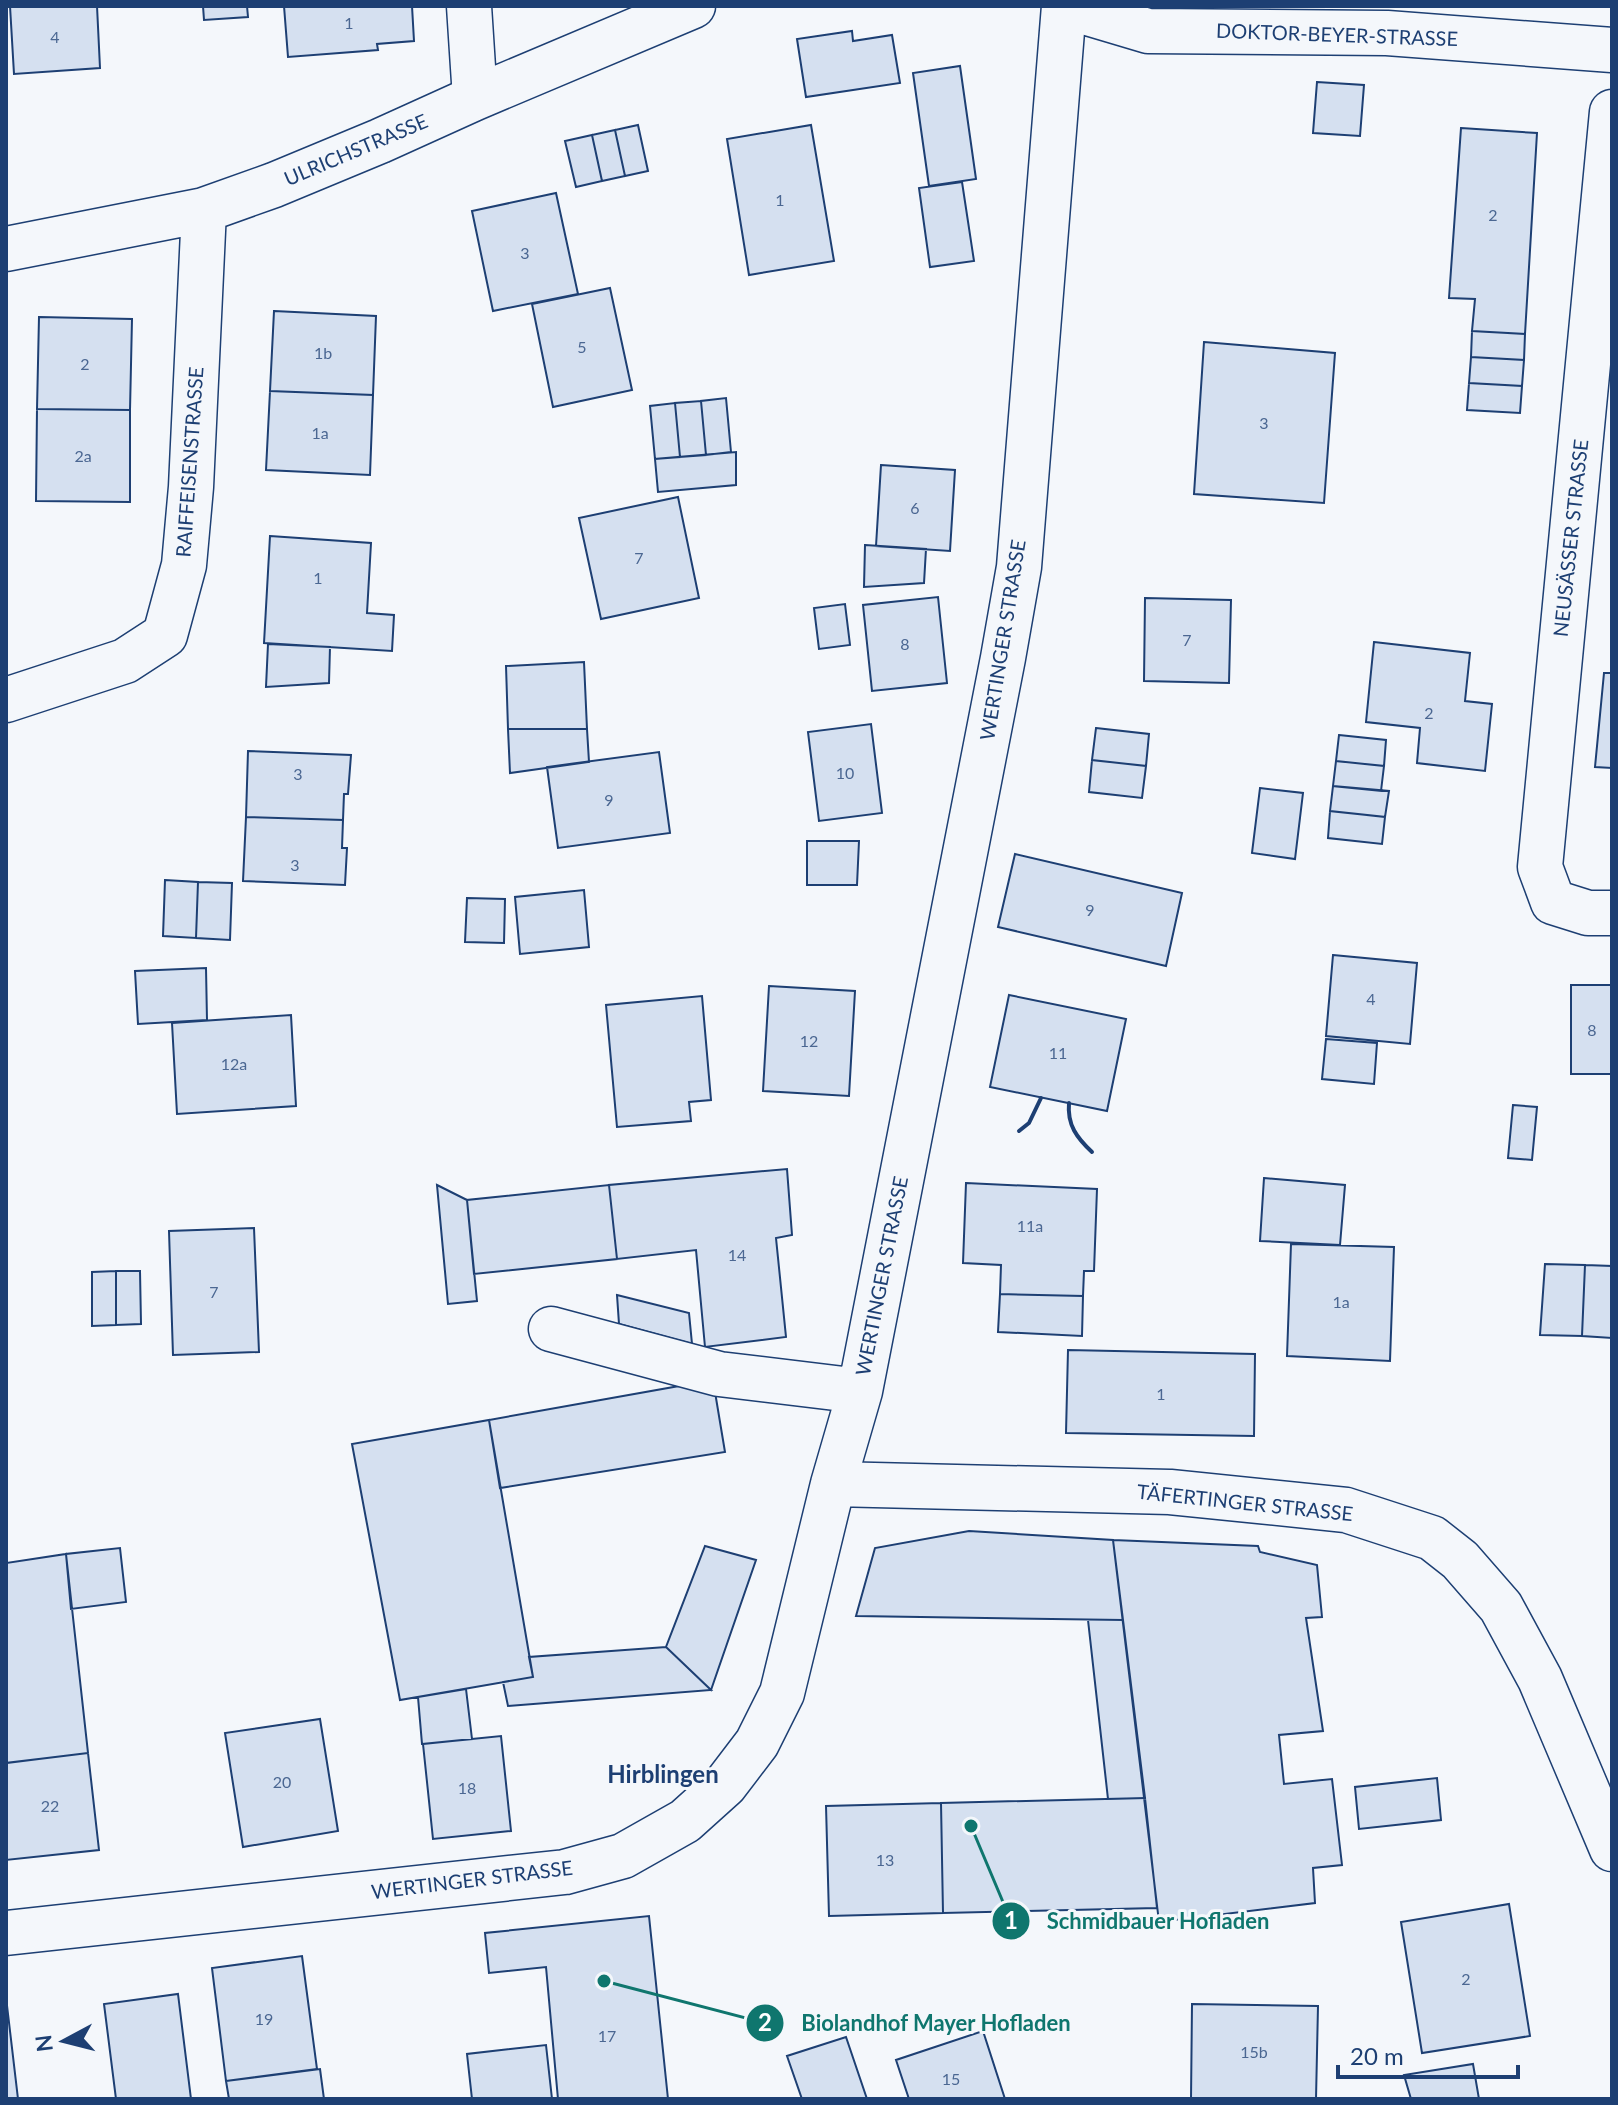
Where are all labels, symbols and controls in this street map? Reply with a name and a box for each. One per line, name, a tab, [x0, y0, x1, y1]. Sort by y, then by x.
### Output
house number: 1	[344, 13, 354, 32]
street label: DOKTOR-BEYER-STRASSE	[1216, 18, 1458, 50]
house number: 4	[50, 27, 60, 46]
street label: ULRICHSTRASSE	[280, 108, 431, 190]
house number: 1	[775, 190, 785, 209]
house number: 2	[1488, 205, 1498, 224]
house number: 3	[520, 243, 530, 262]
house number: 5	[577, 337, 587, 356]
house number: 1b	[314, 343, 332, 362]
house number: 2	[80, 354, 90, 373]
street label: RAIFFEISENSTRASSE	[170, 366, 208, 558]
house number: 3	[1259, 413, 1269, 432]
house number: 1a	[311, 423, 329, 442]
street label: NEUSÄSSER STRASSE	[1548, 438, 1592, 638]
house number: 2a	[74, 446, 92, 465]
house number: 6	[910, 498, 920, 517]
street label: WERTINGER STRASSE	[974, 538, 1030, 742]
house number: 7	[634, 548, 644, 567]
house number: 1	[313, 568, 323, 587]
house number: 7	[1182, 630, 1192, 649]
house number: 8	[900, 634, 910, 653]
house number: 2	[1424, 703, 1434, 722]
house number: 10	[836, 763, 854, 782]
house number: 3	[293, 764, 303, 783]
house number: 9	[604, 790, 614, 809]
house number: 3	[290, 855, 300, 874]
house number: 9	[1085, 900, 1095, 919]
house number: 4	[1366, 989, 1376, 1008]
house number: 8	[1587, 1020, 1597, 1039]
house number: 12	[800, 1031, 818, 1050]
house number: 11	[1049, 1043, 1067, 1062]
house number: 12a	[221, 1054, 247, 1073]
street label: WERTINGER STRASSE	[850, 1174, 912, 1378]
house number: 11a	[1017, 1216, 1043, 1235]
house number: 14	[728, 1245, 746, 1264]
house number: 7	[209, 1282, 219, 1301]
house number: 1a	[1332, 1292, 1350, 1311]
house number: 1	[1156, 1384, 1166, 1403]
street label: TÄFERTINGER STRASSE	[1136, 1479, 1354, 1525]
district label: Hirblingen	[607, 1759, 719, 1788]
house number: 20	[273, 1772, 291, 1791]
house number: 18	[458, 1778, 476, 1797]
house number: 22	[41, 1796, 59, 1815]
house number: 13	[876, 1850, 894, 1869]
street label: WERTINGER STRASSE	[370, 1855, 574, 1903]
callout: Schmidbauer Hofladen	[991, 1898, 1286, 1944]
text: 1	[1004, 1905, 1018, 1934]
text: Schmidbauer Hofladen	[1047, 1907, 1269, 1934]
house number: 2	[1461, 1969, 1471, 1988]
callout: Biolandhof Mayer Hofladen	[745, 2000, 1087, 2046]
north arrow	[24, 2001, 104, 2081]
text: 2	[758, 2007, 772, 2036]
house number: 19	[255, 2009, 273, 2028]
text: Biolandhof Mayer Hofladen	[801, 2009, 1071, 2036]
house number: 17	[598, 2026, 616, 2045]
scale bar	[1338, 2029, 1518, 2079]
text: N	[29, 2033, 58, 2054]
text: 20 m	[1350, 2041, 1404, 2070]
house number: 15b	[1240, 2042, 1268, 2061]
house number: 15	[942, 2069, 960, 2088]

